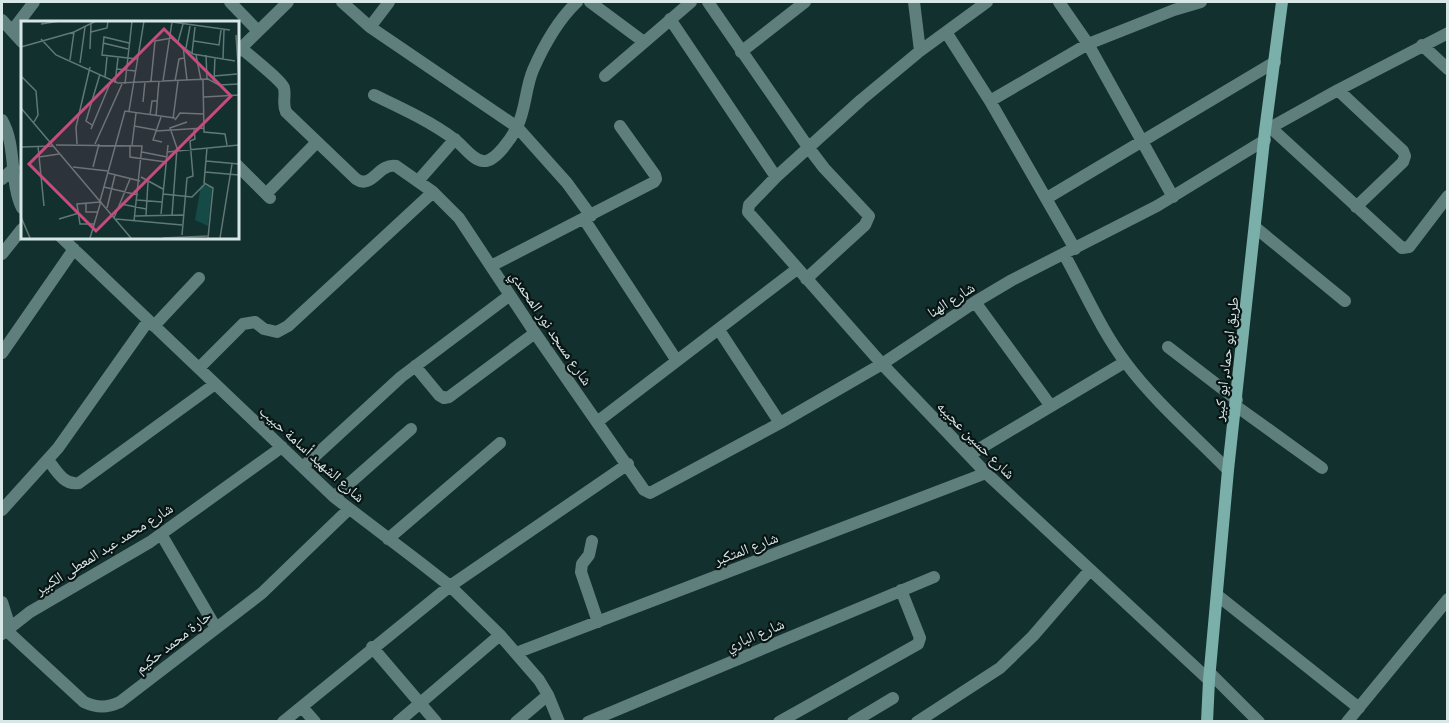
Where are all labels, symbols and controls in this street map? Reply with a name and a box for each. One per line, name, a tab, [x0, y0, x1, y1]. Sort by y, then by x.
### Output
inset map	[21, 21, 238, 238]
street label: شارع مسجد نور المحمدي	[504, 267, 596, 391]
street label: شارع الهنا	[924, 278, 979, 322]
street label: طريق ابو حماد, ابو كبير	[1209, 296, 1244, 423]
street label: شارع حسين عجيبه	[933, 397, 1019, 484]
street label: شارع الشهيد أسامة حبيب	[255, 402, 369, 507]
street label: شارع محمد عبد المعطى الكبير	[31, 499, 177, 600]
street label: شارع المتكبر	[710, 528, 781, 571]
street label: حارة محمد حكيم	[131, 606, 216, 678]
street label: شارع الباري	[723, 615, 788, 658]

